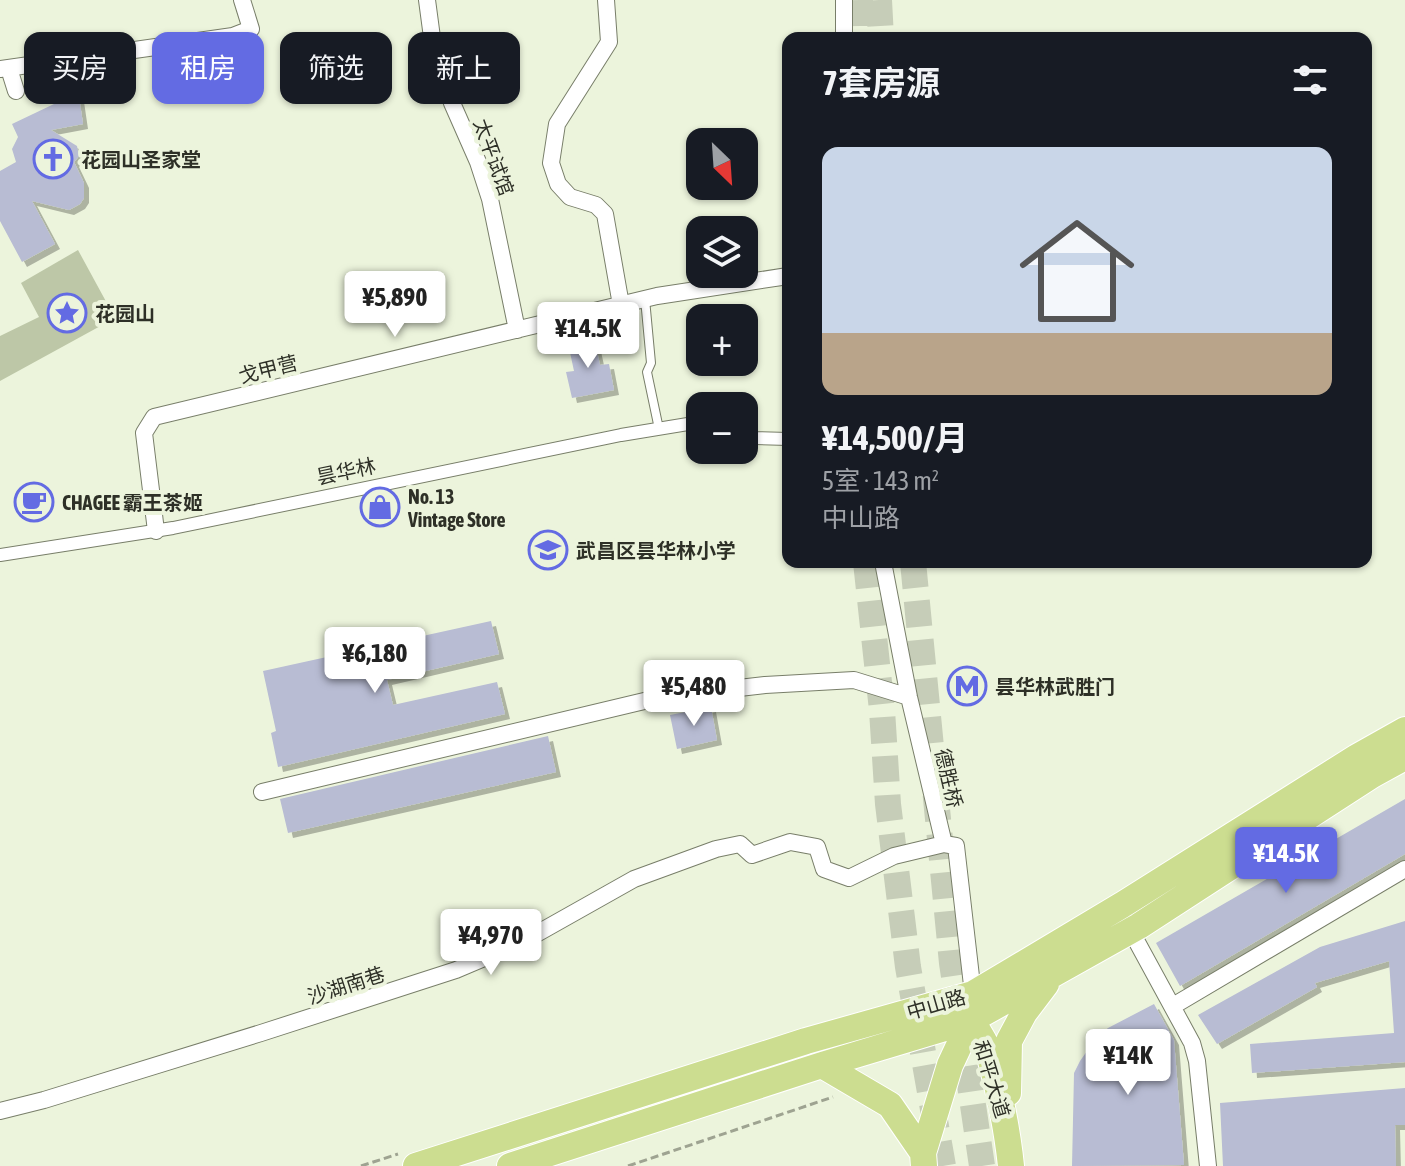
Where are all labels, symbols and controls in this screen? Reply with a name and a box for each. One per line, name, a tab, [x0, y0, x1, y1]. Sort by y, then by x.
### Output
chip: 买房	[24, 32, 136, 104]
chip: 租房	[152, 32, 264, 104]
chip: 筛选	[280, 32, 392, 104]
chip: 新上	[408, 32, 520, 104]
icon: filters	[1288, 58, 1332, 102]
text: 7套房源	[822, 63, 940, 102]
street label: 太平试馆	[470, 115, 518, 199]
north arrow	[686, 128, 758, 200]
map controls	[686, 128, 758, 464]
church icon: 花园山圣家堂	[32, 138, 74, 180]
place label: 花园山圣家堂	[81, 148, 201, 171]
icon: home	[1005, 199, 1149, 343]
button: layers	[686, 216, 758, 288]
pin: ¥5,890	[330, 271, 460, 339]
text: ¥5,890	[362, 282, 428, 312]
place icon: 花园山	[46, 292, 88, 334]
place label: 花园山	[95, 302, 155, 325]
pin: ¥14.5K	[523, 302, 653, 370]
button: +	[686, 304, 758, 376]
text: ¥14.5K	[555, 313, 621, 343]
street label: 戈甲营	[236, 351, 300, 387]
button: −	[686, 392, 758, 464]
text: ¥14,500/月	[822, 418, 969, 457]
street label: 昙华林	[314, 454, 378, 488]
text: 5室 · 143 m²	[822, 466, 939, 496]
cafe icon: CHAGEE 霸王茶姬	[13, 481, 55, 523]
place label: No. 13 Vintage Store	[407, 485, 506, 531]
shop icon: No. 13 Vintage Store	[359, 486, 401, 528]
place label: CHAGEE 霸王茶姬	[62, 491, 203, 514]
text: 中山路	[822, 503, 900, 533]
school or university icon: 武昌区昙华林小学	[527, 529, 569, 571]
place label: 武昌区昙华林小学	[576, 539, 736, 562]
pin: ¥6,180	[310, 627, 440, 695]
text: ¥6,180	[342, 638, 408, 668]
pin: ¥5,480	[629, 660, 759, 728]
metro station icon: 昙华林武胜门	[946, 665, 988, 707]
text: ¥5,480	[661, 671, 727, 701]
place label: 昙华林武胜门	[995, 675, 1115, 698]
street label: 德胜桥	[931, 746, 967, 810]
pin: ¥14.5K	[1221, 827, 1351, 895]
text: ¥14.5K	[1253, 838, 1319, 868]
pin: ¥4,970	[426, 909, 556, 977]
text: ¥4,970	[458, 920, 524, 950]
street label: 沙湖南巷	[304, 962, 388, 1008]
street label: 中山路	[904, 985, 968, 1023]
pin: ¥14K	[1081, 1029, 1175, 1097]
street label: 和平大道	[969, 1037, 1015, 1121]
text: ¥14K	[1104, 1040, 1152, 1070]

